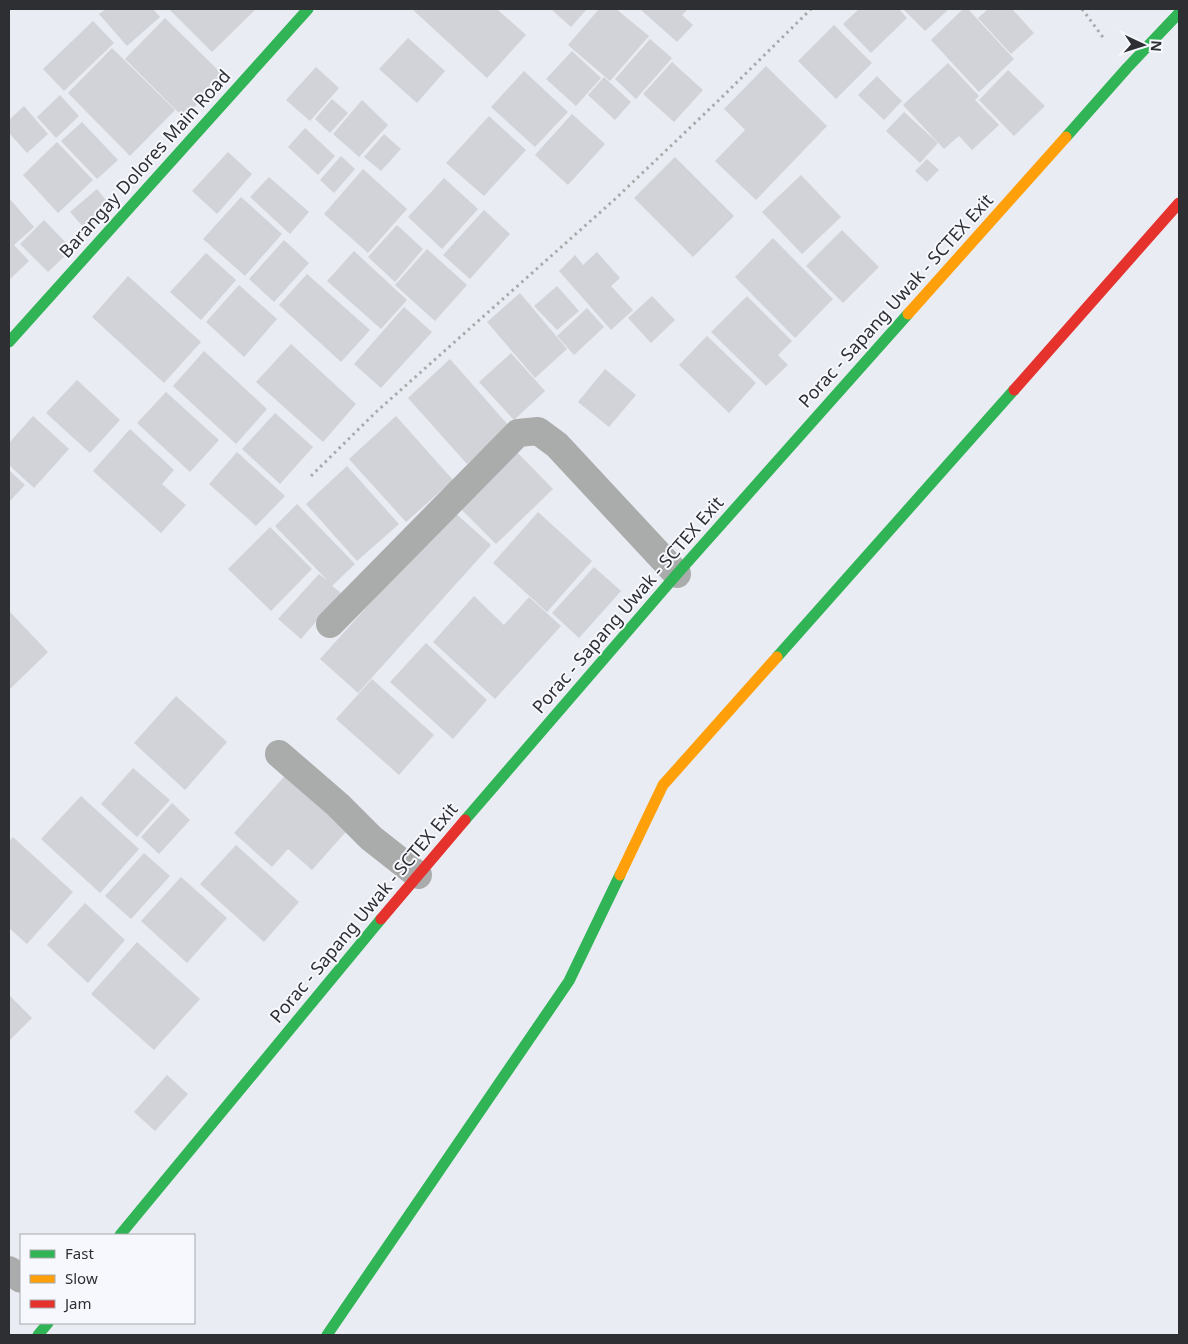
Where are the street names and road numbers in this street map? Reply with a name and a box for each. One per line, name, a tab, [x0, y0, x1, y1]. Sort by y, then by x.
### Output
street label: Barangay Dolores Main Road	[53, 64, 235, 263]
street label: Porac - Sapang Uwak - SCTEX Exit	[793, 188, 998, 412]
street label: Porac - Sapang Uwak - SCTEX Exit	[526, 490, 729, 718]
street label: Porac - Sapang Uwak - SCTEX Exit	[264, 797, 463, 1027]

